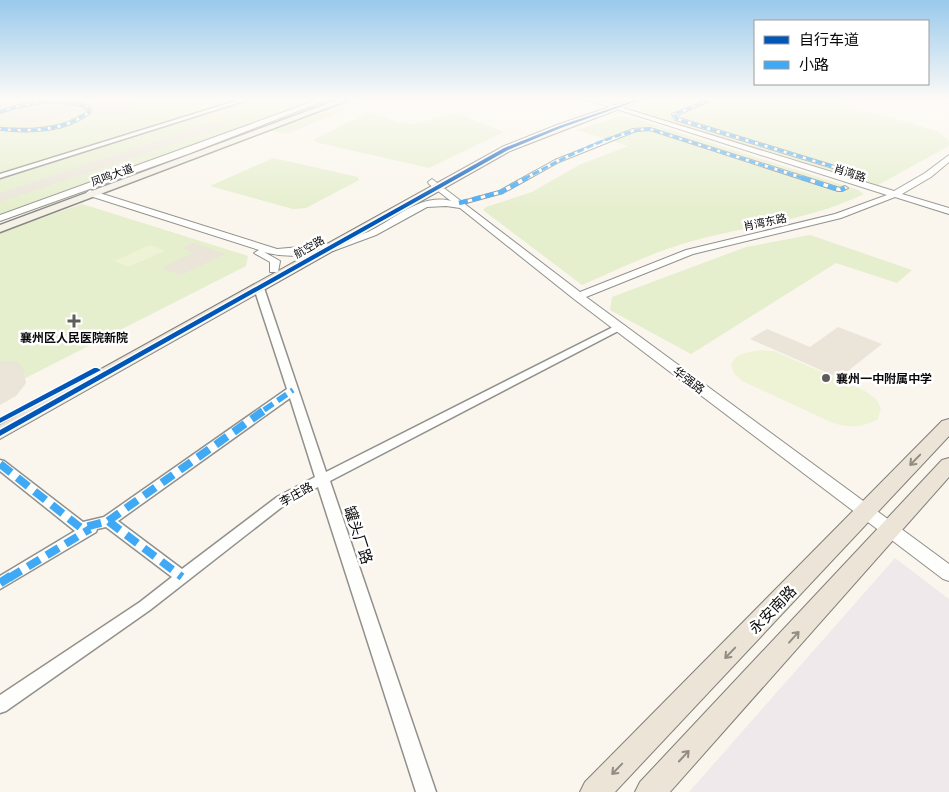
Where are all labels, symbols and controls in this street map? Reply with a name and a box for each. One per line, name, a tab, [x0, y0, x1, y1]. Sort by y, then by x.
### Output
legend	[754, 20, 929, 85]
text: 自行车道	[799, 29, 859, 49]
text: 小路	[799, 54, 829, 74]
street label: 凤鸣大道	[89, 161, 135, 189]
street label: 肖湾路	[832, 161, 868, 185]
street label: 肖湾东路	[742, 211, 788, 233]
street label: 航空路	[291, 233, 327, 261]
marker: 襄州区人民医院新院	[67, 314, 81, 328]
place label: 襄州区人民医院新院	[20, 330, 128, 345]
street label: 华强路	[670, 363, 708, 397]
place label: 襄州一中附属中学	[836, 371, 932, 386]
marker: 襄州一中附属中学	[820, 372, 832, 384]
one-way arrow	[909, 454, 921, 466]
street label: 李庄路	[277, 479, 315, 509]
street label: 罐头厂路	[340, 503, 378, 567]
street label: 永安南路	[744, 580, 800, 638]
one-way arrow	[788, 630, 800, 643]
one-way arrow	[724, 646, 736, 659]
one-way arrow	[678, 750, 690, 763]
one-way arrow	[611, 763, 623, 776]

